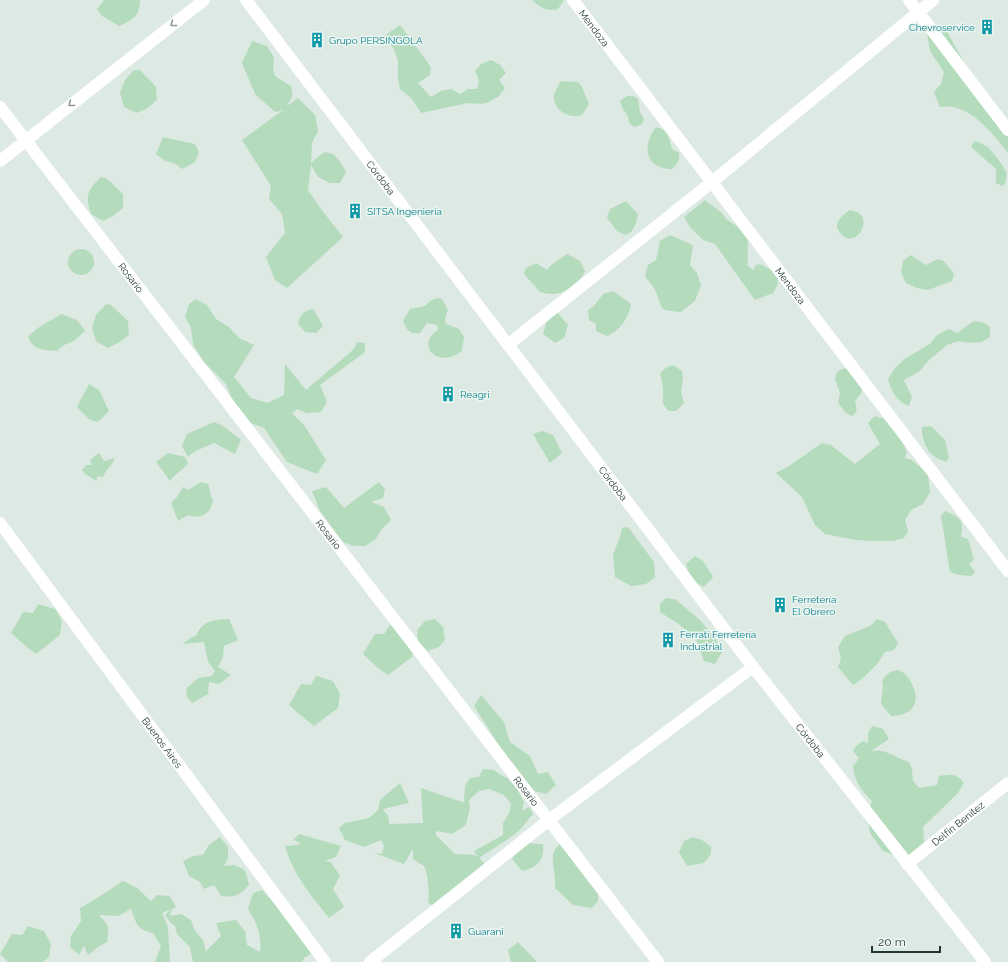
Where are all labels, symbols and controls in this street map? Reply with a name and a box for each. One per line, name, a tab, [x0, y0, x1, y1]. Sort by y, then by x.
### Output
street label: Mendoza	[576, 8, 611, 49]
building icon: Chevroservice	[978, 18, 996, 36]
one-way arrow	[171, 19, 178, 26]
place label: Chevroservice	[909, 22, 975, 33]
building icon: Grupo PERSINGOLA	[308, 31, 326, 49]
place label: Grupo PERSINGOLA	[329, 35, 423, 46]
one-way arrow	[69, 100, 76, 107]
street label: Córdoba	[364, 159, 397, 197]
building icon: SITSA Ingenieria	[346, 202, 364, 220]
place label: SITSA Ingenieria	[367, 206, 442, 217]
street label: Rosario	[116, 261, 146, 295]
street label: Mendoza	[773, 265, 808, 306]
building icon: Reagri	[439, 385, 457, 403]
place label: Reagri	[460, 389, 490, 400]
street label: Córdoba	[596, 464, 629, 503]
street label: Rosario	[314, 518, 343, 551]
place label: Ferretería El Obrero	[792, 594, 836, 617]
building icon: Ferretería El Obrero	[771, 596, 789, 614]
place label: Ferrati Ferretería Industrial	[680, 629, 756, 652]
building icon: Ferrati Ferretería Industrial	[659, 631, 677, 649]
street label: Buenos Aires	[140, 715, 185, 770]
street label: Córdoba	[794, 721, 827, 760]
street label: Rosario	[511, 774, 541, 808]
street label: Delfín Benítez	[930, 799, 987, 848]
building icon: Guarani	[447, 922, 465, 940]
place label: Guarani	[468, 926, 504, 937]
scale bar	[872, 928, 940, 954]
text: 20 m	[878, 935, 906, 949]

